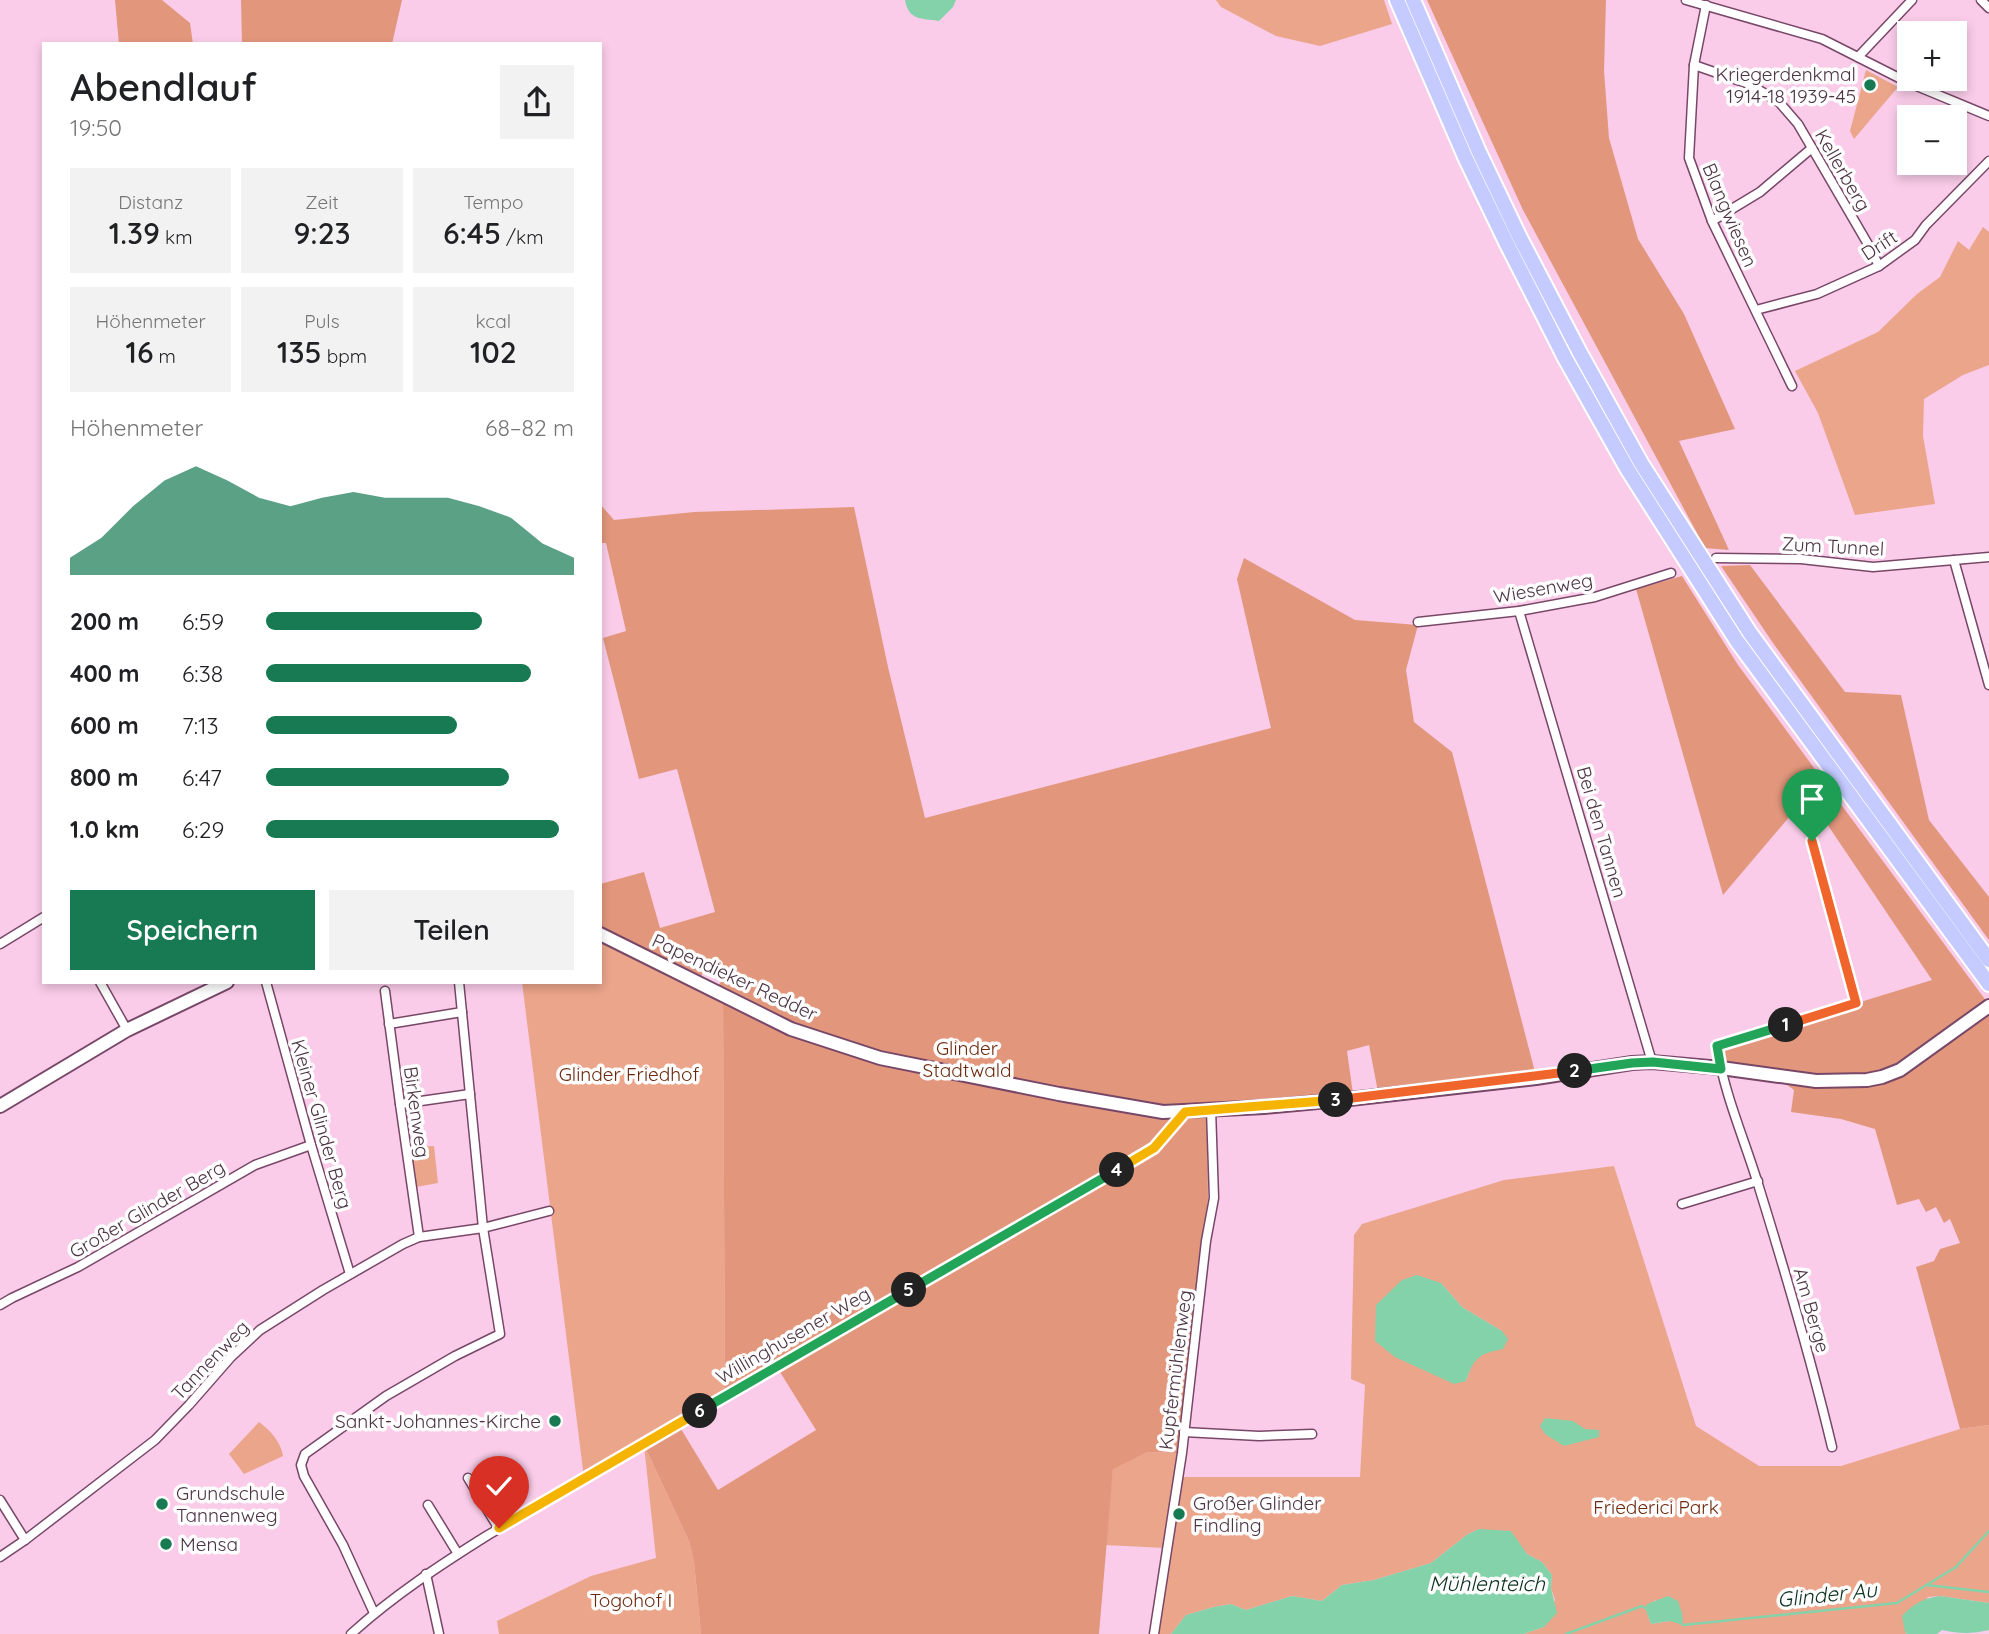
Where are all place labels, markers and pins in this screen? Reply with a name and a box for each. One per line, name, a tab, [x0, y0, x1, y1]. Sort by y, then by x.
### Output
place label: Kriegerdenkmal 1914-18 1939-45	[1716, 62, 1856, 108]
marker: Kriegerdenkmal 1914-18 1939-45	[1862, 77, 1878, 93]
pin	[1782, 769, 1842, 841]
pin: 1	[1768, 1007, 1803, 1042]
pin: 2	[1558, 1054, 1592, 1088]
pin: 3	[1318, 1082, 1354, 1118]
pin: 4	[1100, 1152, 1134, 1188]
pin: 5	[892, 1272, 926, 1308]
pin: 6	[682, 1394, 718, 1428]
place label: Sankt-Johannes-Kirche	[335, 1409, 541, 1433]
marker: Sankt-Johannes-Kirche	[547, 1413, 563, 1429]
pin	[469, 1456, 529, 1528]
place label: Grundschule Tannenweg	[176, 1481, 285, 1527]
place label: Großer Glinder Findling	[1193, 1491, 1322, 1537]
marker: Grundschule Tannenweg	[154, 1496, 170, 1512]
marker: Großer Glinder Findling	[1171, 1506, 1187, 1522]
place label: Mensa	[180, 1532, 238, 1556]
marker: Mensa	[158, 1536, 174, 1552]

